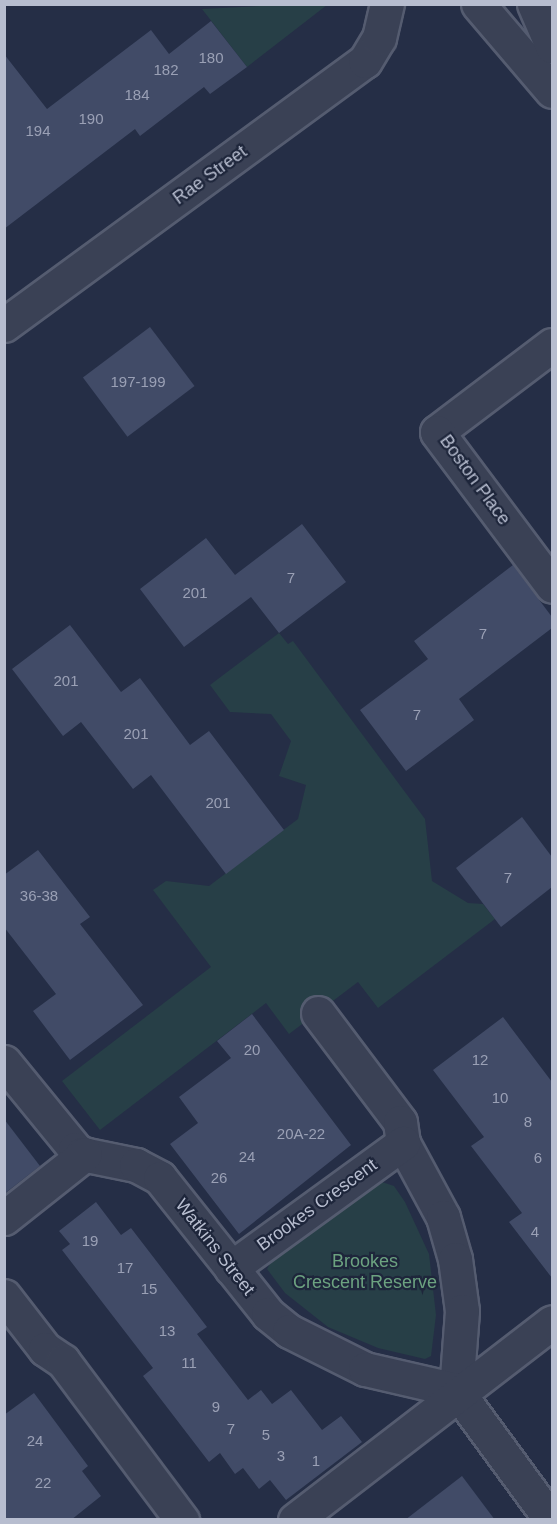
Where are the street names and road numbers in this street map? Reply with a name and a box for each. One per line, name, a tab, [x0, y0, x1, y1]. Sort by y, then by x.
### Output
street label: Rae Street	[169, 141, 251, 209]
street label: Boston Place	[435, 431, 515, 529]
street label: Brookes Crescent	[253, 1154, 381, 1256]
street label: Watkins Street	[171, 1195, 259, 1299]

